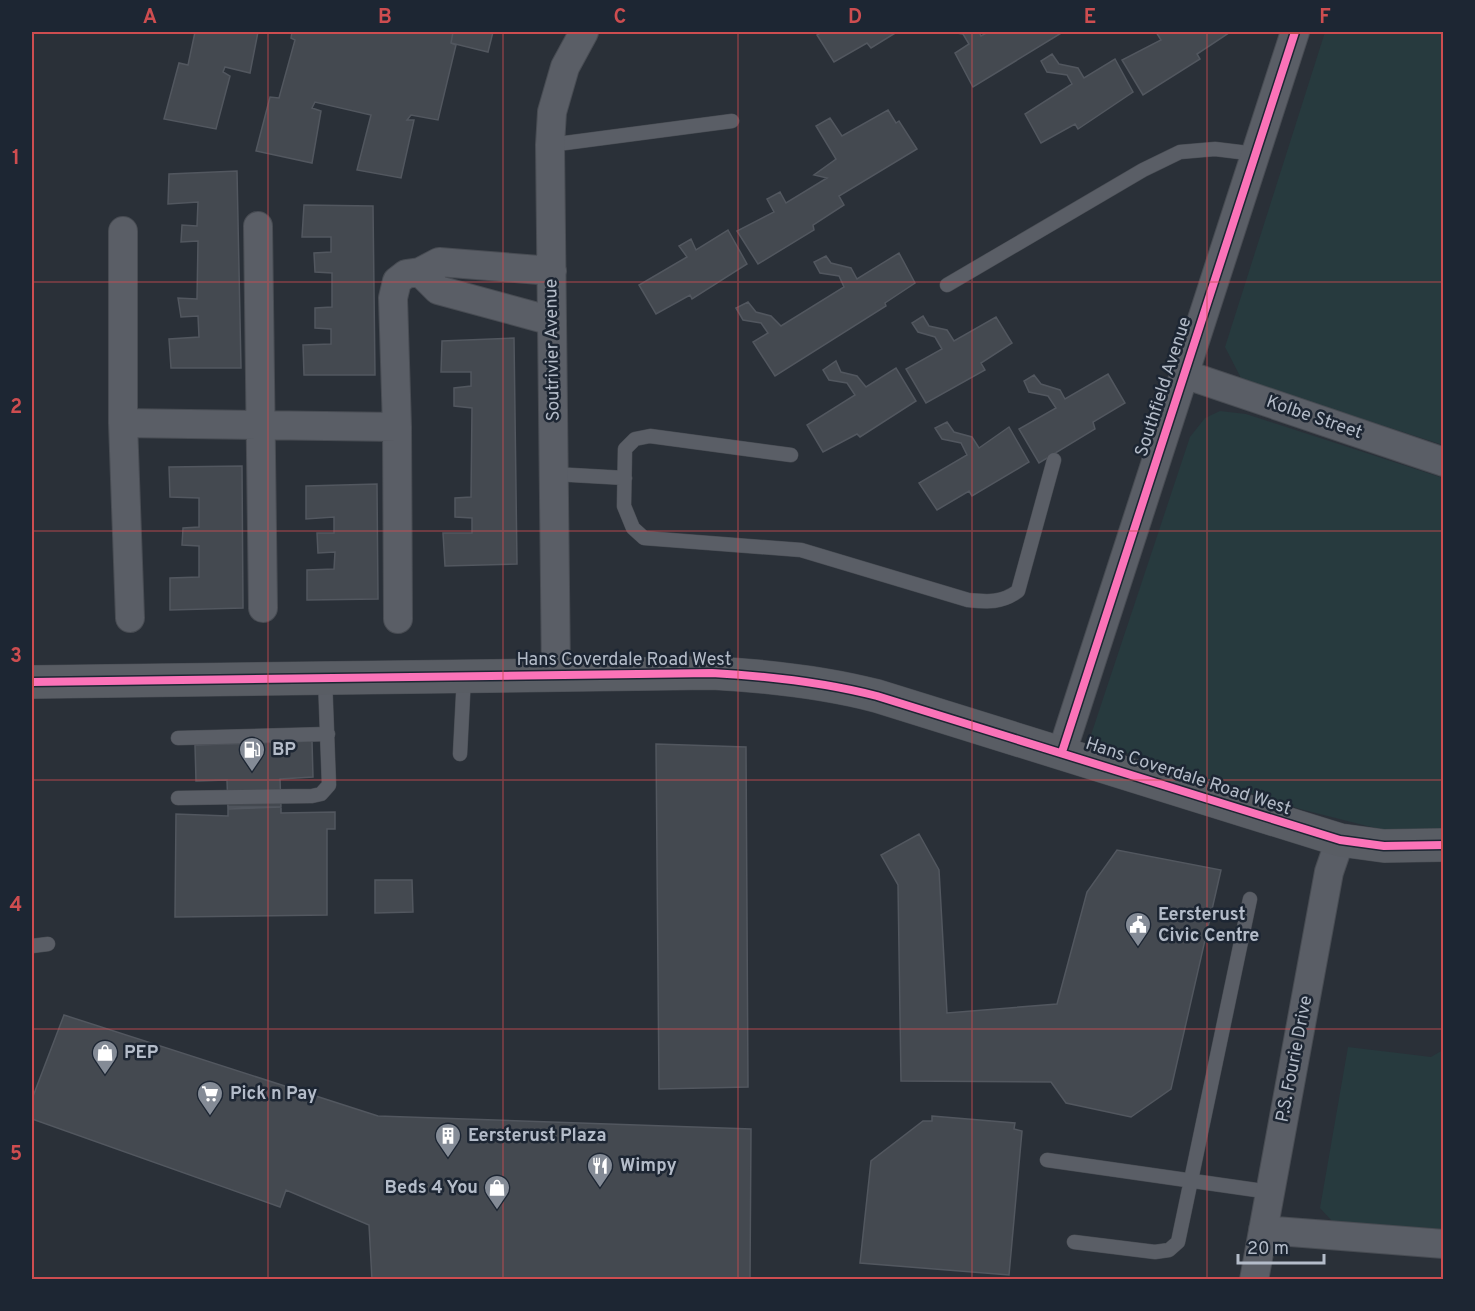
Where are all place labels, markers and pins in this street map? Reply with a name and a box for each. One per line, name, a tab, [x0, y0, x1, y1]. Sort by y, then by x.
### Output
fuel station icon: BP	[237, 735, 267, 773]
place label: BP	[272, 739, 296, 762]
place label: Eersterust Civic Centre	[1158, 904, 1259, 948]
public building icon: Eersterust Civic Centre	[1123, 910, 1153, 948]
shop icon: PEP	[90, 1038, 120, 1076]
place label: PEP	[124, 1042, 159, 1065]
supermarket icon: Pick n Pay	[195, 1079, 225, 1117]
place label: Pick n Pay	[230, 1083, 317, 1106]
building icon: Eersterust Plaza	[433, 1121, 463, 1159]
place label: Eersterust Plaza	[468, 1125, 607, 1148]
restaurant icon: Wimpy	[585, 1151, 615, 1189]
place label: Wimpy	[620, 1155, 677, 1178]
shop icon: Beds 4 You	[482, 1173, 512, 1211]
place label: Beds 4 You	[385, 1177, 478, 1200]

